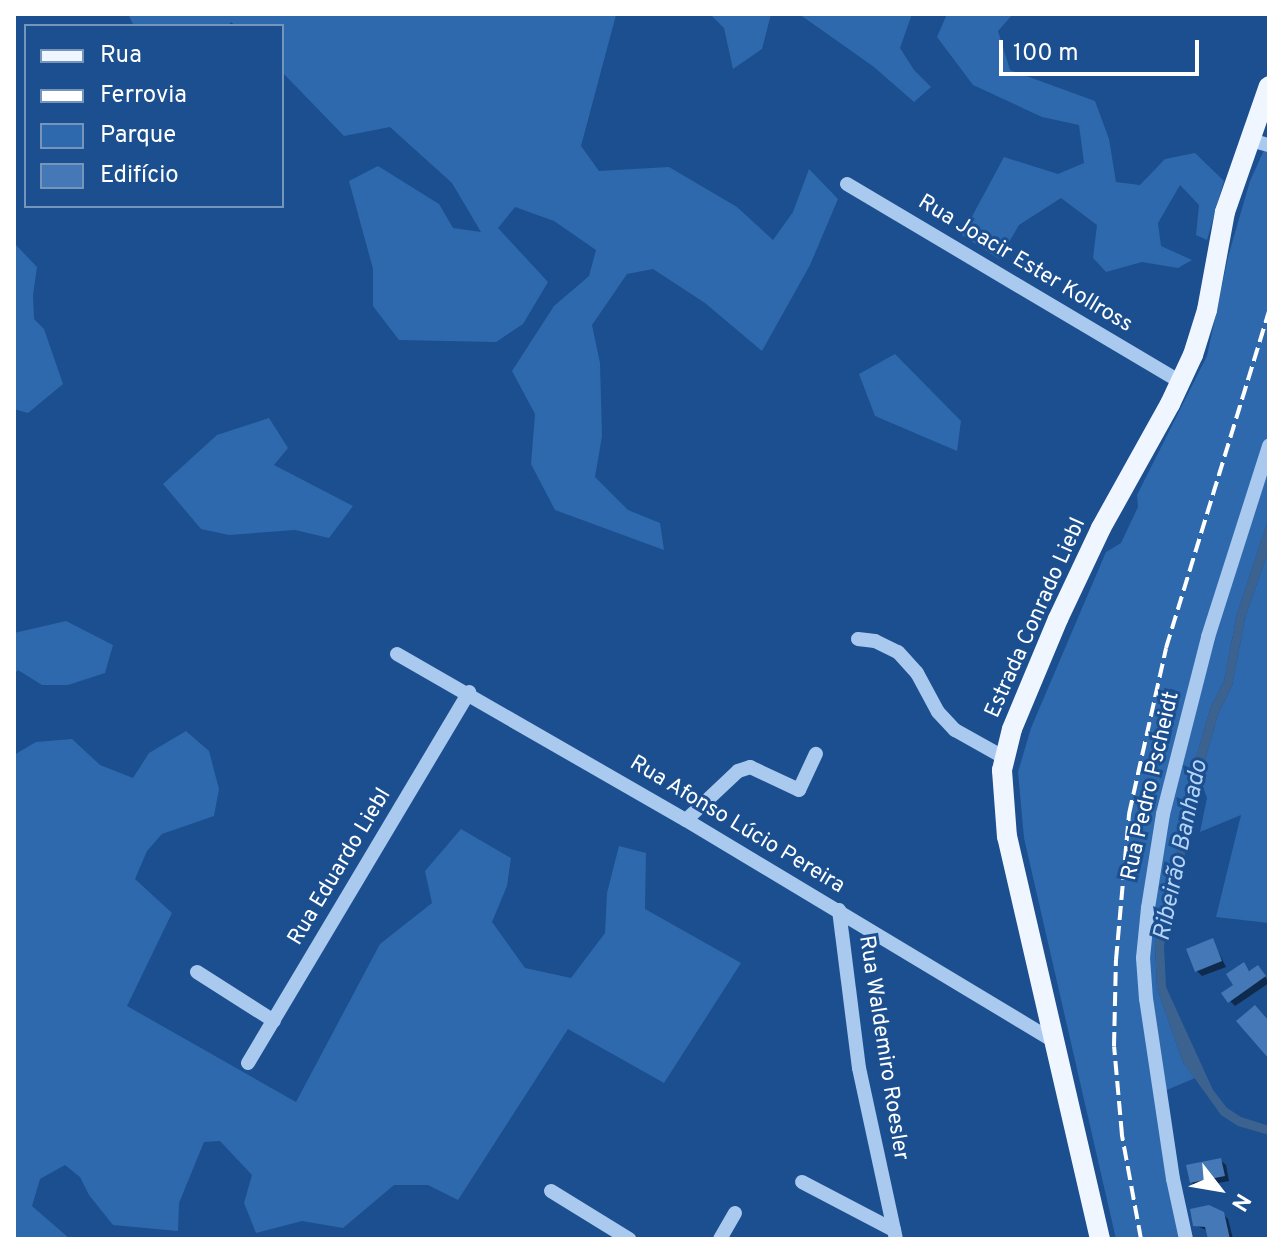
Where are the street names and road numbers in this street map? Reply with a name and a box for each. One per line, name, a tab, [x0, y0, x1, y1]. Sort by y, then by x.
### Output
street label: Rua Joacir Ester Kollross	[913, 189, 1137, 339]
street label: Estrada Conrado Liebl	[980, 514, 1092, 722]
street label: Rua Pedro Pscheidt	[1116, 689, 1186, 883]
street label: Rua Afonso Lúcio Pereira	[624, 750, 850, 900]
street label: Rua Eduardo Liebl	[283, 784, 397, 950]
street label: Rua Waldemiro Roesler	[852, 933, 914, 1163]

